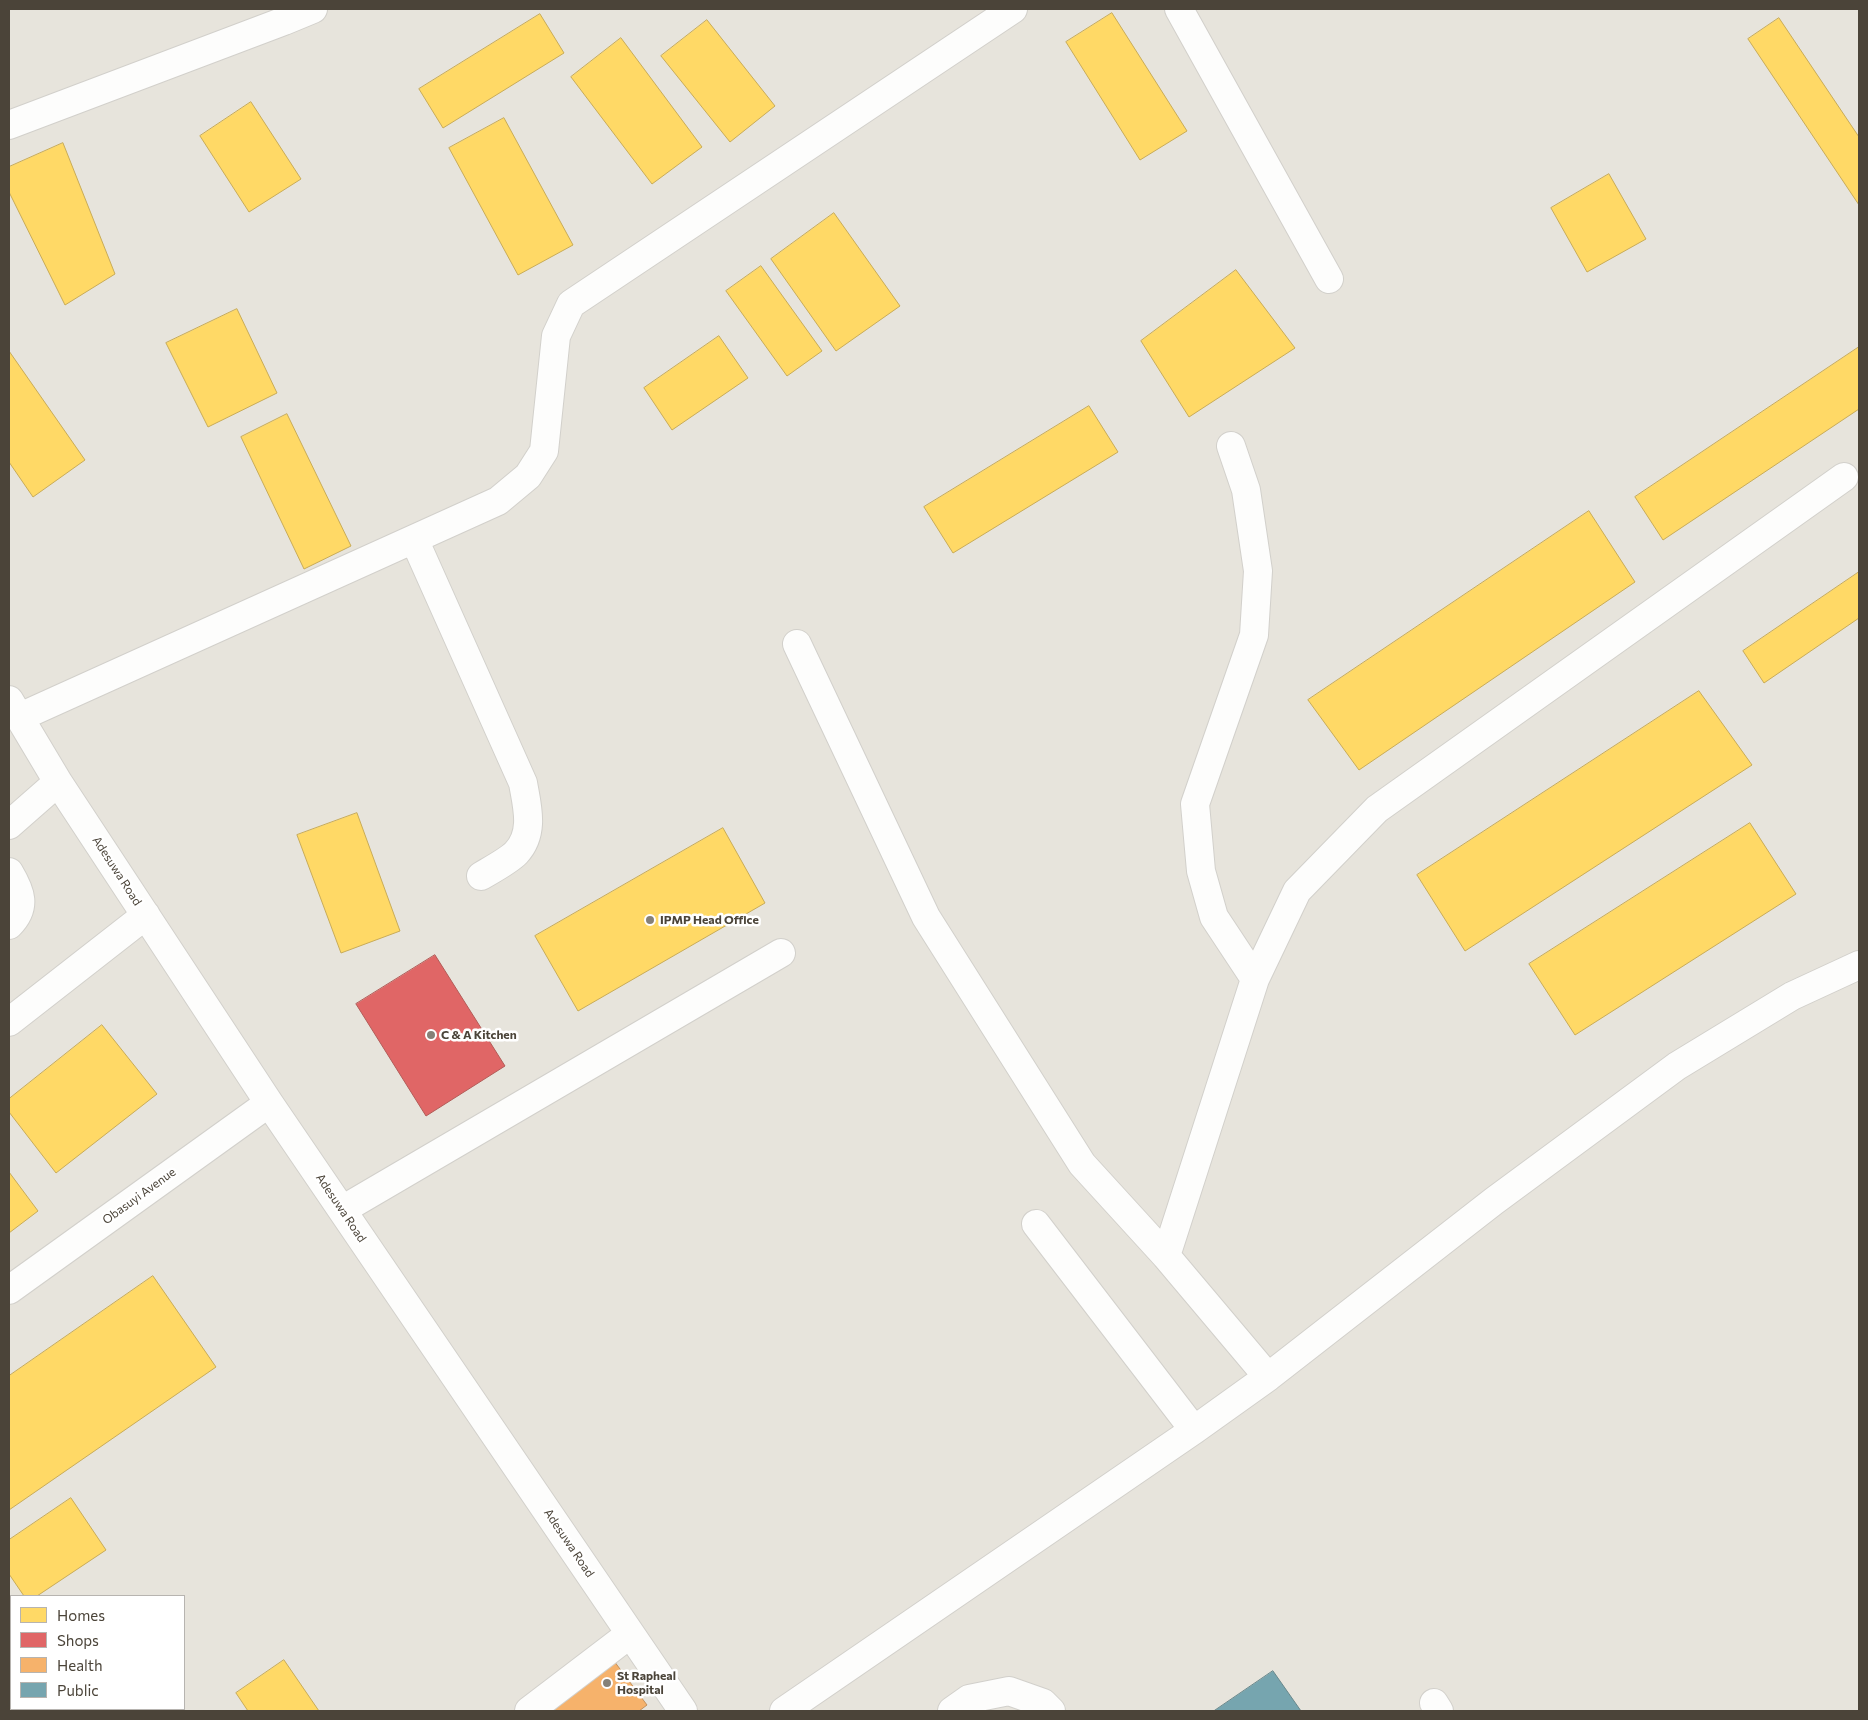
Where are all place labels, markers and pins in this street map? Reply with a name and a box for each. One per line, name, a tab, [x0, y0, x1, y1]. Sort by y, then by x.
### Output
place label: IPMP Head Office	[660, 913, 759, 927]
marker: IPMP Head Office	[644, 914, 656, 926]
place label: C & A Kitchen	[441, 1028, 517, 1042]
marker: C & A Kitchen	[425, 1029, 437, 1041]
place label: St Rapheal Hospital	[617, 1669, 676, 1697]
marker: St Rapheal Hospital	[601, 1677, 613, 1689]

